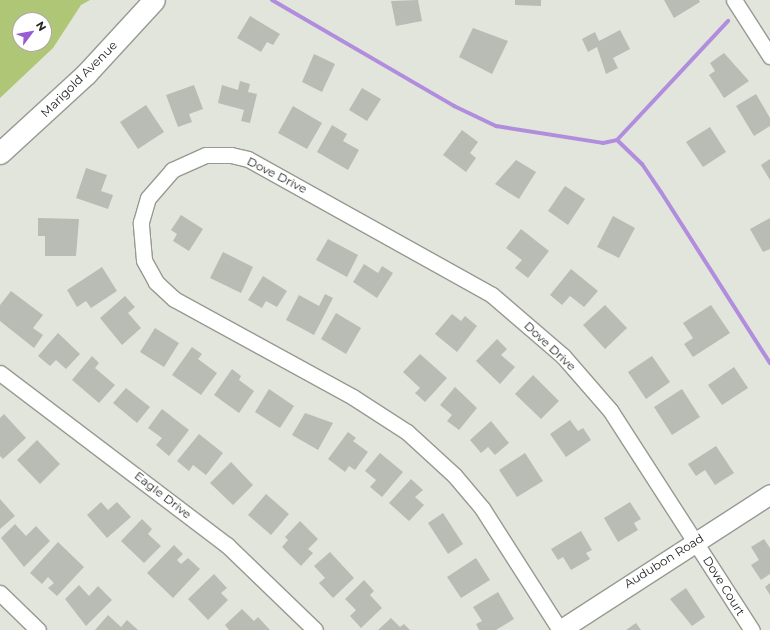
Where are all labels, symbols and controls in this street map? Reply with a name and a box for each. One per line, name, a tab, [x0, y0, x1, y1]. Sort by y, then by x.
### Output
north arrow	[12, 12, 52, 52]
text: N	[33, 19, 50, 34]
street label: Marigold Avenue	[38, 38, 120, 120]
street label: Dove Drive	[245, 154, 309, 196]
street label: Dove Drive	[521, 318, 579, 374]
street label: Eagle Drive	[132, 468, 194, 522]
street label: Audubon Road	[622, 531, 706, 591]
street label: Dove Court	[700, 553, 748, 619]

